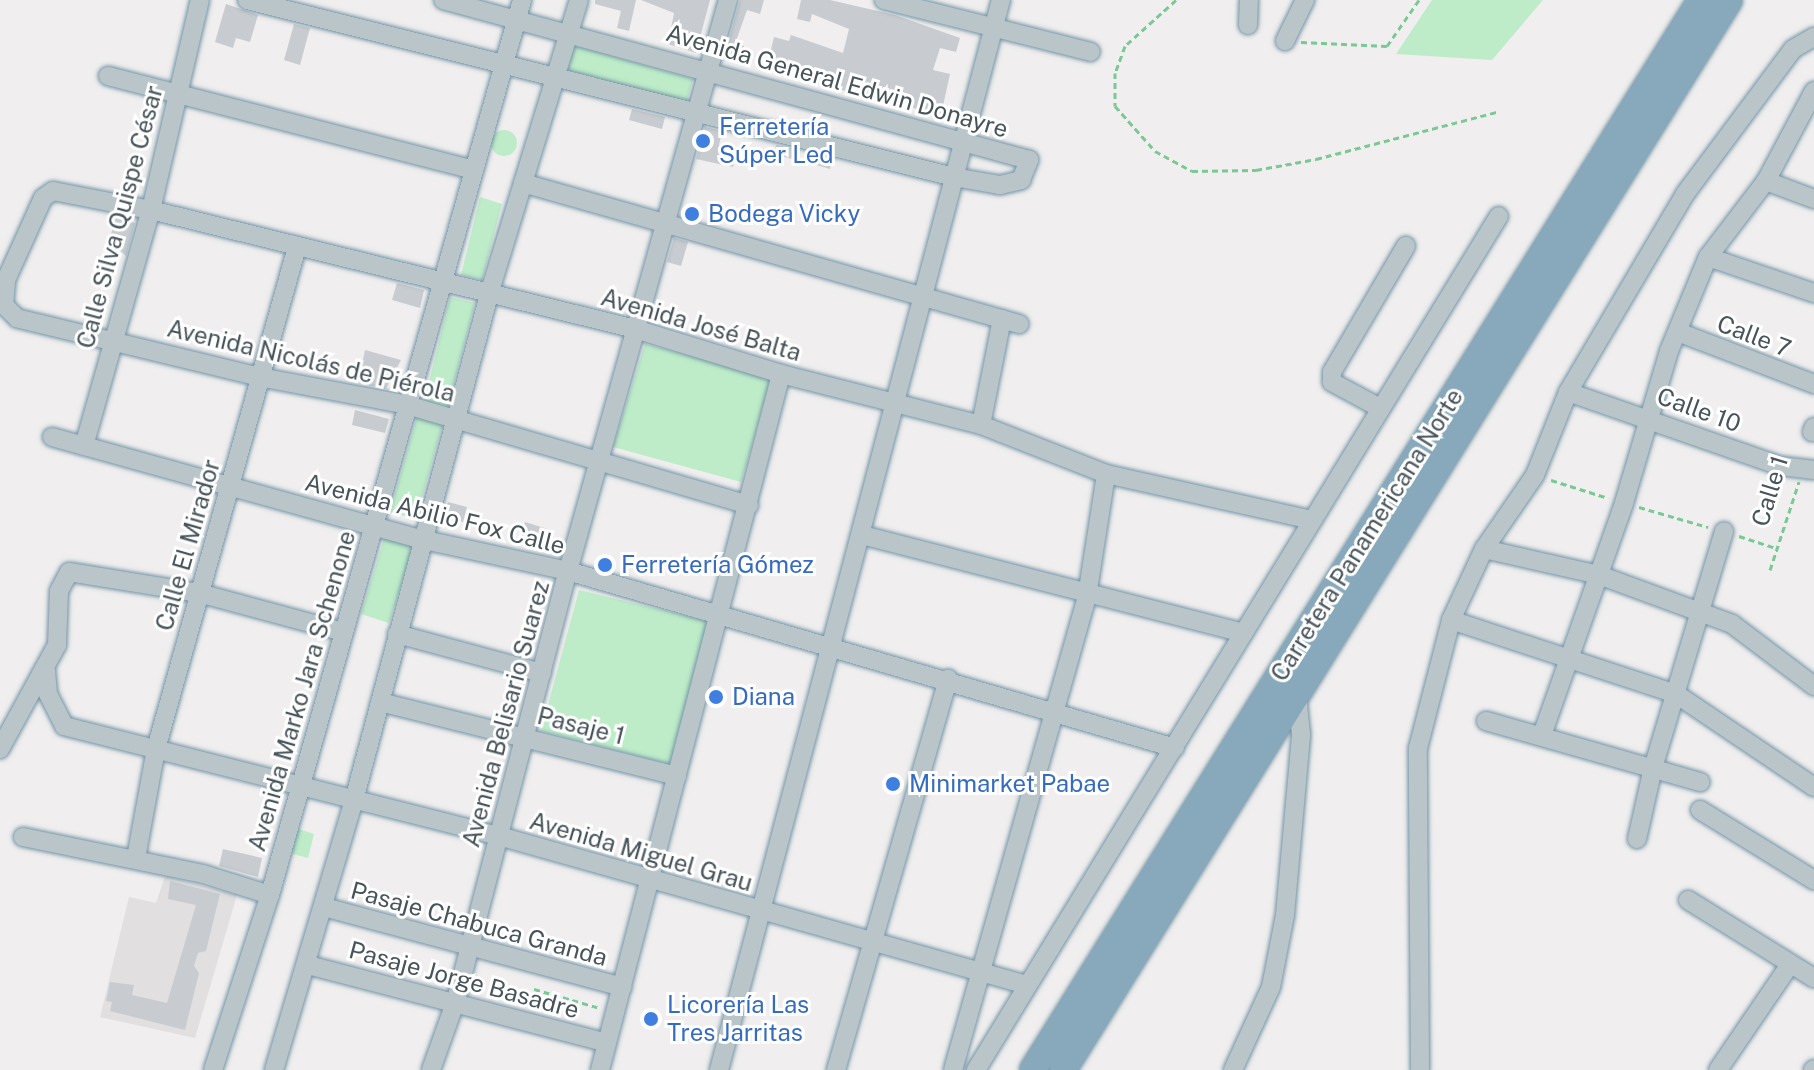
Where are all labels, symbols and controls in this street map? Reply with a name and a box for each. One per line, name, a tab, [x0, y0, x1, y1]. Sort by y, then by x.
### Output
street label: Avenida General Edwin Donayre	[663, 18, 1011, 144]
street label: Calle Silva Quispe César	[71, 82, 169, 352]
place label: Ferretería Súper Led	[719, 113, 834, 169]
marker: Ferretería Súper Led	[694, 132, 712, 150]
place label: Bodega Vicky	[708, 200, 861, 228]
marker: Bodega Vicky	[683, 205, 701, 223]
street label: Avenida José Balta	[598, 283, 804, 367]
street label: Calle 7	[1713, 309, 1795, 363]
street label: Avenida Nicolás de Piérola	[164, 314, 458, 408]
street label: Calle 10	[1653, 382, 1745, 438]
street label: Carretera Panamericana Norte	[1265, 384, 1469, 686]
street label: Calle 1	[1746, 452, 1794, 530]
street label: Calle El Mirador	[150, 456, 226, 634]
street label: Avenida Abilio Fox Calle	[302, 468, 568, 560]
street label: Avenida Marko Jara Schenone	[242, 527, 362, 855]
place label: Ferretería Gómez	[621, 551, 814, 579]
marker: Ferretería Gómez	[596, 556, 614, 574]
street label: Avenida Belisario Suarez	[457, 578, 555, 850]
place label: Diana	[732, 683, 795, 711]
marker: Diana	[707, 688, 725, 706]
street label: Pasaje 1	[534, 701, 628, 751]
place label: Minimarket Pabae	[909, 770, 1110, 798]
marker: Minimarket Pabae	[884, 775, 902, 793]
street label: Avenida Miguel Grau	[526, 806, 756, 898]
street label: Pasaje Chabuca Granda	[348, 876, 610, 972]
street label: Pasaje Jorge Basadre	[346, 935, 582, 1025]
place label: Licorería Las Tres Jarritas	[667, 991, 809, 1047]
marker: Licorería Las Tres Jarritas	[642, 1010, 660, 1028]

